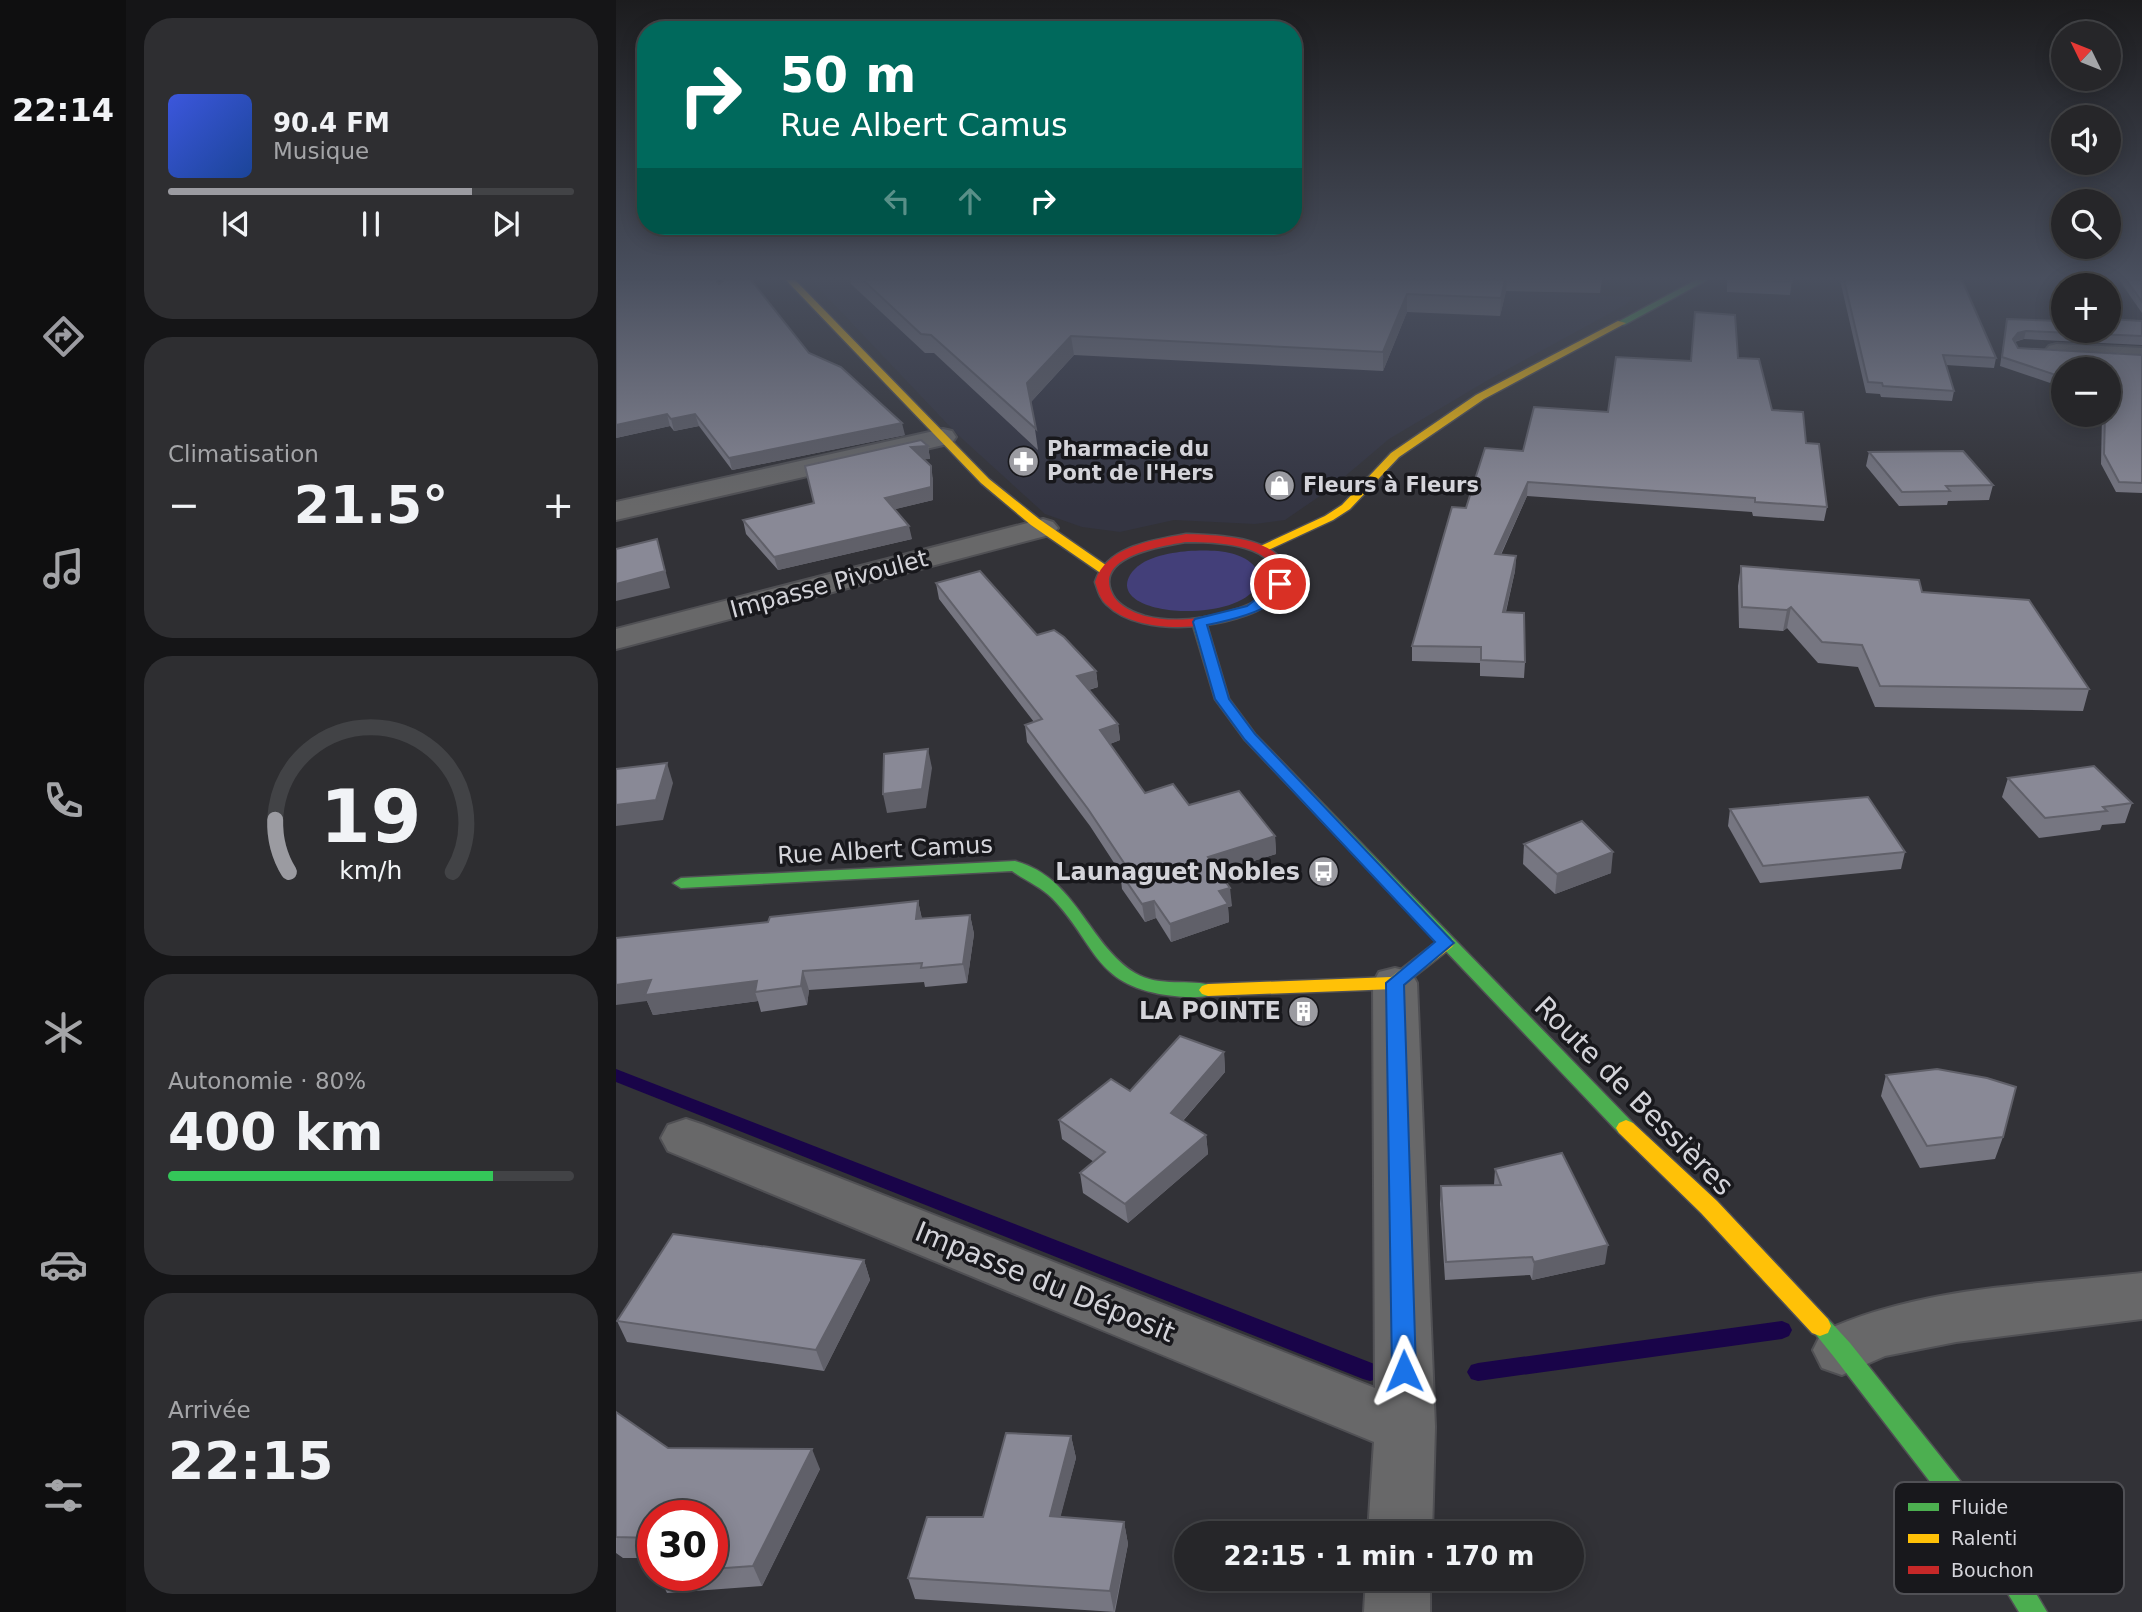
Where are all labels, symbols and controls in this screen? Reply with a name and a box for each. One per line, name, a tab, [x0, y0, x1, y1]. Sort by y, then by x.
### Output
north arrow	[2051, 21, 2121, 91]
map controls	[2051, 21, 2121, 427]
text: 50 m	[780, 47, 916, 104]
icon: right	[665, 49, 756, 140]
text: 22:14	[12, 91, 114, 129]
button: sound	[2051, 105, 2121, 175]
text: Rue Albert Camus	[780, 106, 1068, 144]
text: 90.4 FM	[273, 108, 390, 138]
text: Musique	[273, 138, 369, 164]
icon: left	[878, 182, 916, 220]
icon: ahead	[951, 182, 989, 220]
icon: right	[1024, 182, 1062, 220]
button: search	[2051, 189, 2121, 259]
icon: previous	[217, 205, 255, 243]
icon: pause	[352, 205, 390, 243]
icon: next	[487, 205, 525, 243]
button: +	[2051, 273, 2121, 343]
icon: directions	[39, 312, 88, 361]
button: −	[2051, 357, 2121, 427]
place label: Pharmacie du Pont de l'Hers	[1047, 437, 1214, 485]
text: Climatisation	[168, 441, 319, 467]
pharmacy icon: Pharmacie du Pont de l'Hers	[1007, 444, 1041, 478]
shop icon: Fleurs à Fleurs	[1263, 468, 1297, 502]
place label: Fleurs à Fleurs	[1303, 473, 1479, 497]
text: 21.5°	[294, 475, 448, 535]
text: −	[168, 483, 200, 527]
text: +	[542, 483, 574, 527]
icon: music	[39, 544, 88, 593]
street label: Impasse Pivoulet	[727, 544, 931, 624]
pin	[1250, 554, 1310, 614]
icon: arrive	[1261, 565, 1299, 603]
text: 19	[320, 774, 422, 859]
icon: phone	[39, 776, 88, 825]
street label: Rue Albert Camus	[777, 830, 993, 870]
bus stop icon: Launaguet Nobles	[1306, 855, 1340, 889]
text: km/h	[339, 856, 403, 885]
place label: Launaguet Nobles	[1055, 858, 1300, 886]
street label: Route de Bessières	[1528, 990, 1740, 1202]
building icon: LA POINTE	[1287, 994, 1321, 1028]
place label: LA POINTE	[1139, 997, 1281, 1025]
icon: climate	[39, 1008, 88, 1057]
text: Autonomie · 80%	[168, 1068, 366, 1094]
text: 400 km	[168, 1102, 383, 1162]
street label: Impasse du Déposit	[910, 1215, 1180, 1349]
icon: car	[39, 1240, 88, 1289]
position arrow	[1367, 1334, 1441, 1408]
text: Arrivée	[168, 1397, 251, 1423]
text: 22:15	[168, 1431, 334, 1491]
icon: filters	[39, 1471, 88, 1520]
legend	[1894, 1482, 2124, 1594]
text: Fluide	[1951, 1496, 2008, 1518]
speed limit sign: 30	[637, 1500, 728, 1591]
text: Ralenti	[1951, 1527, 2017, 1549]
text: 22:15 · 1 min · 170 m	[1224, 1541, 1534, 1571]
text: Bouchon	[1951, 1559, 2034, 1581]

